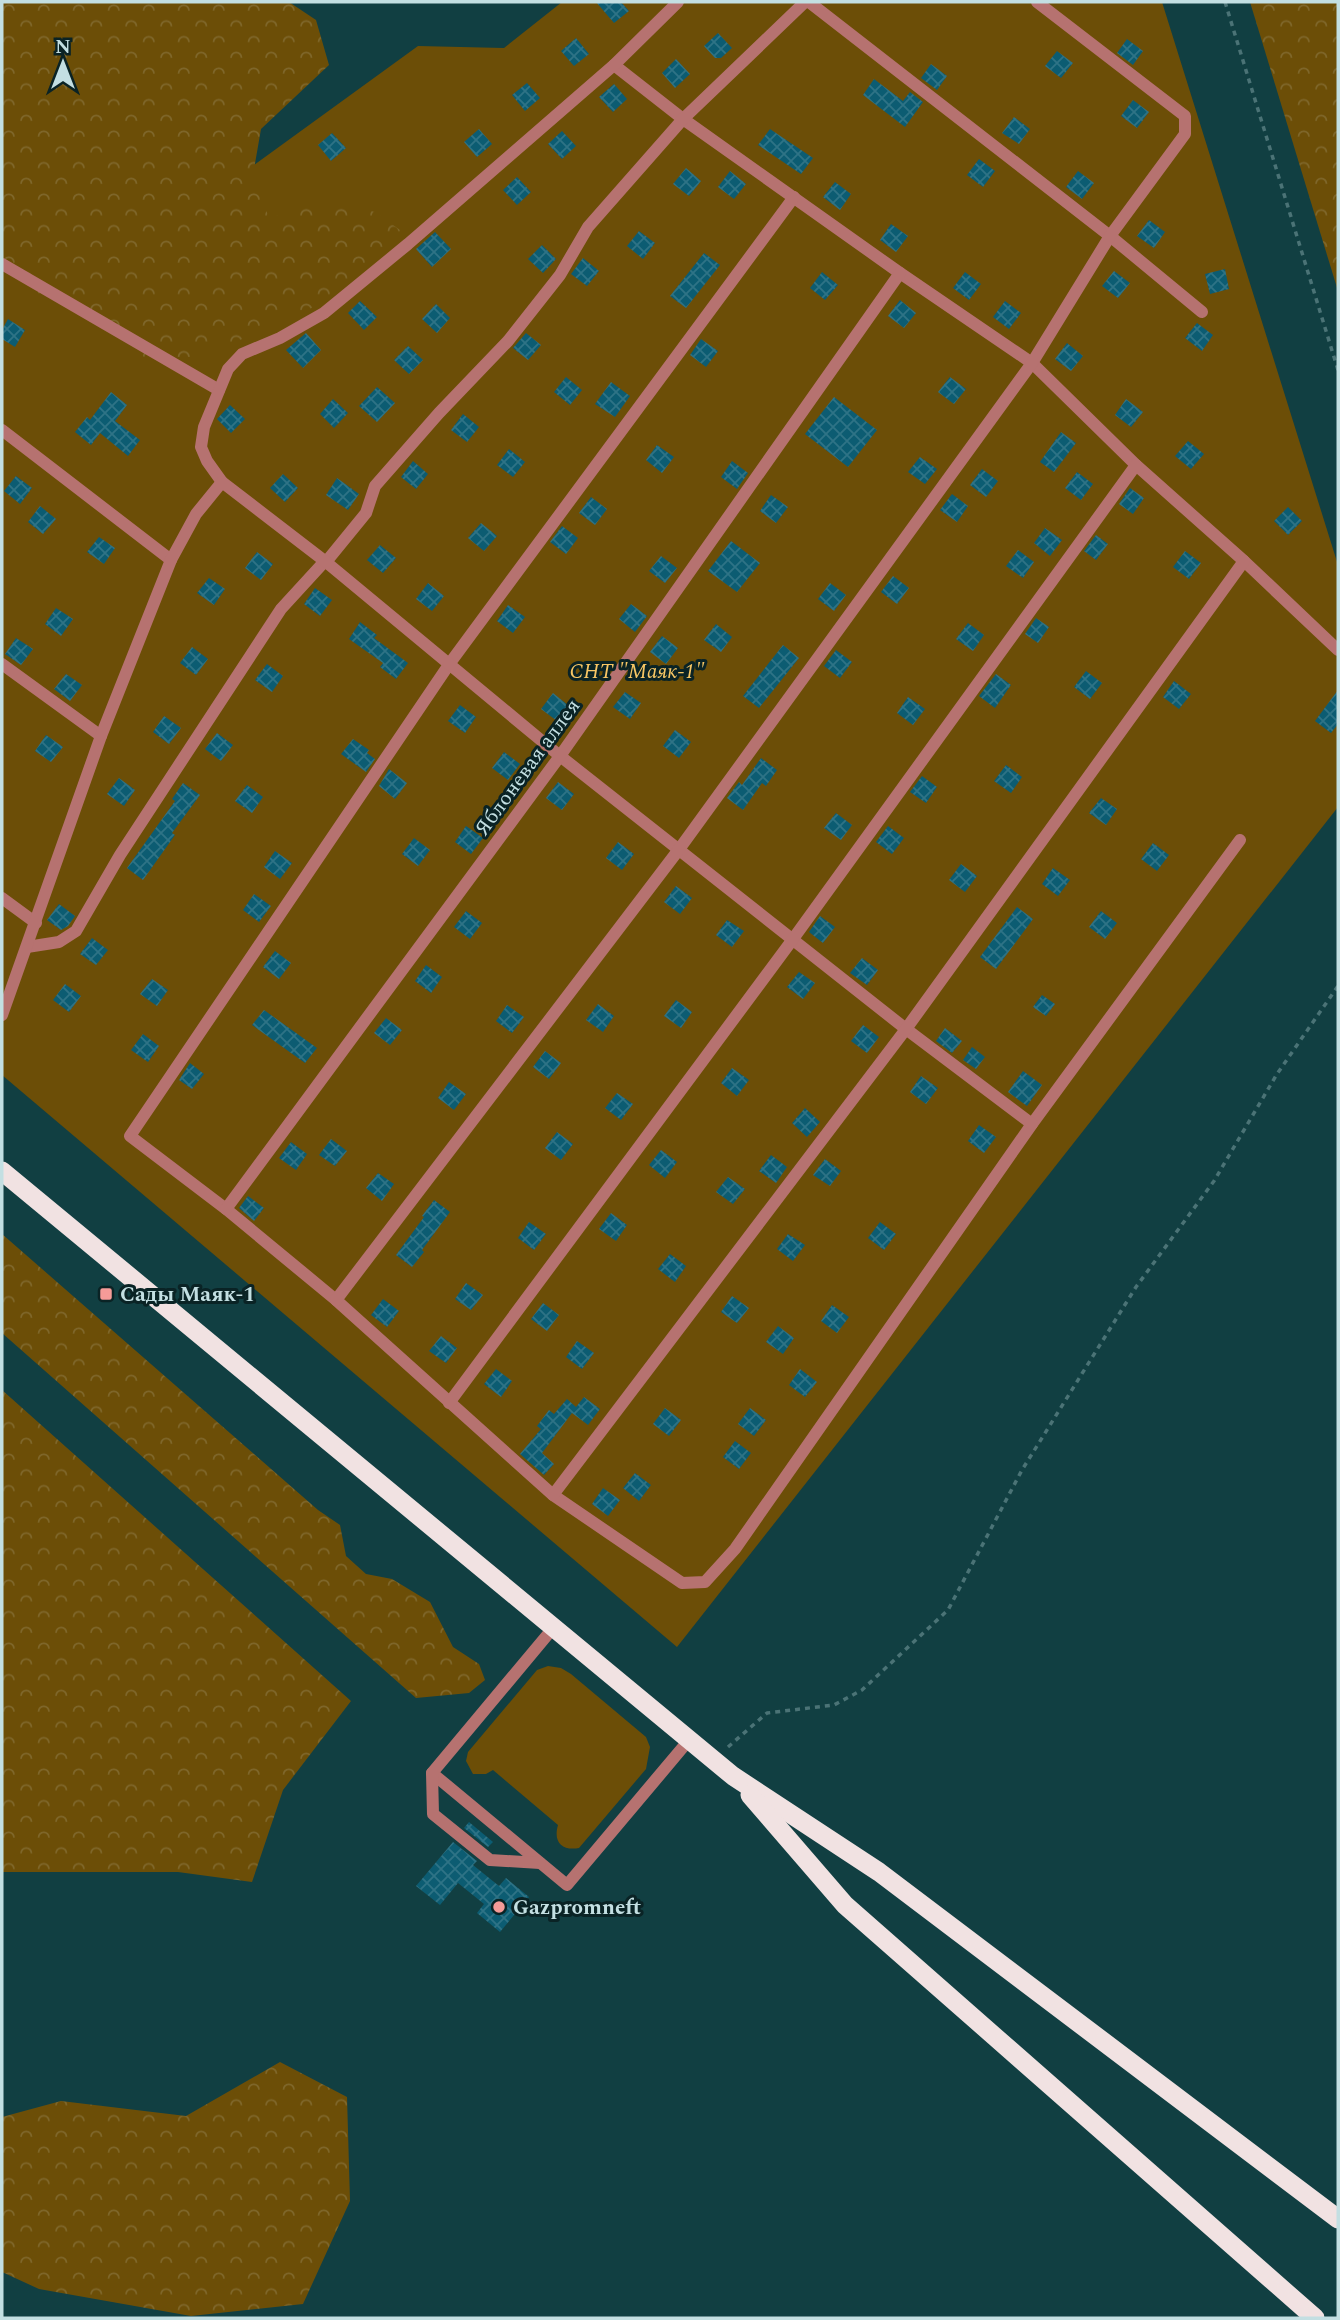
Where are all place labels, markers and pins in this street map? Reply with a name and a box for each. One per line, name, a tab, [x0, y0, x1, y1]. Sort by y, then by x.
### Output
place label: Сады Маяк-1	[120, 1279, 255, 1311]
marker: Сады Маяк-1	[98, 1286, 114, 1302]
place label: Gazpromneft	[513, 1892, 641, 1924]
marker: Gazpromneft	[491, 1899, 507, 1915]

